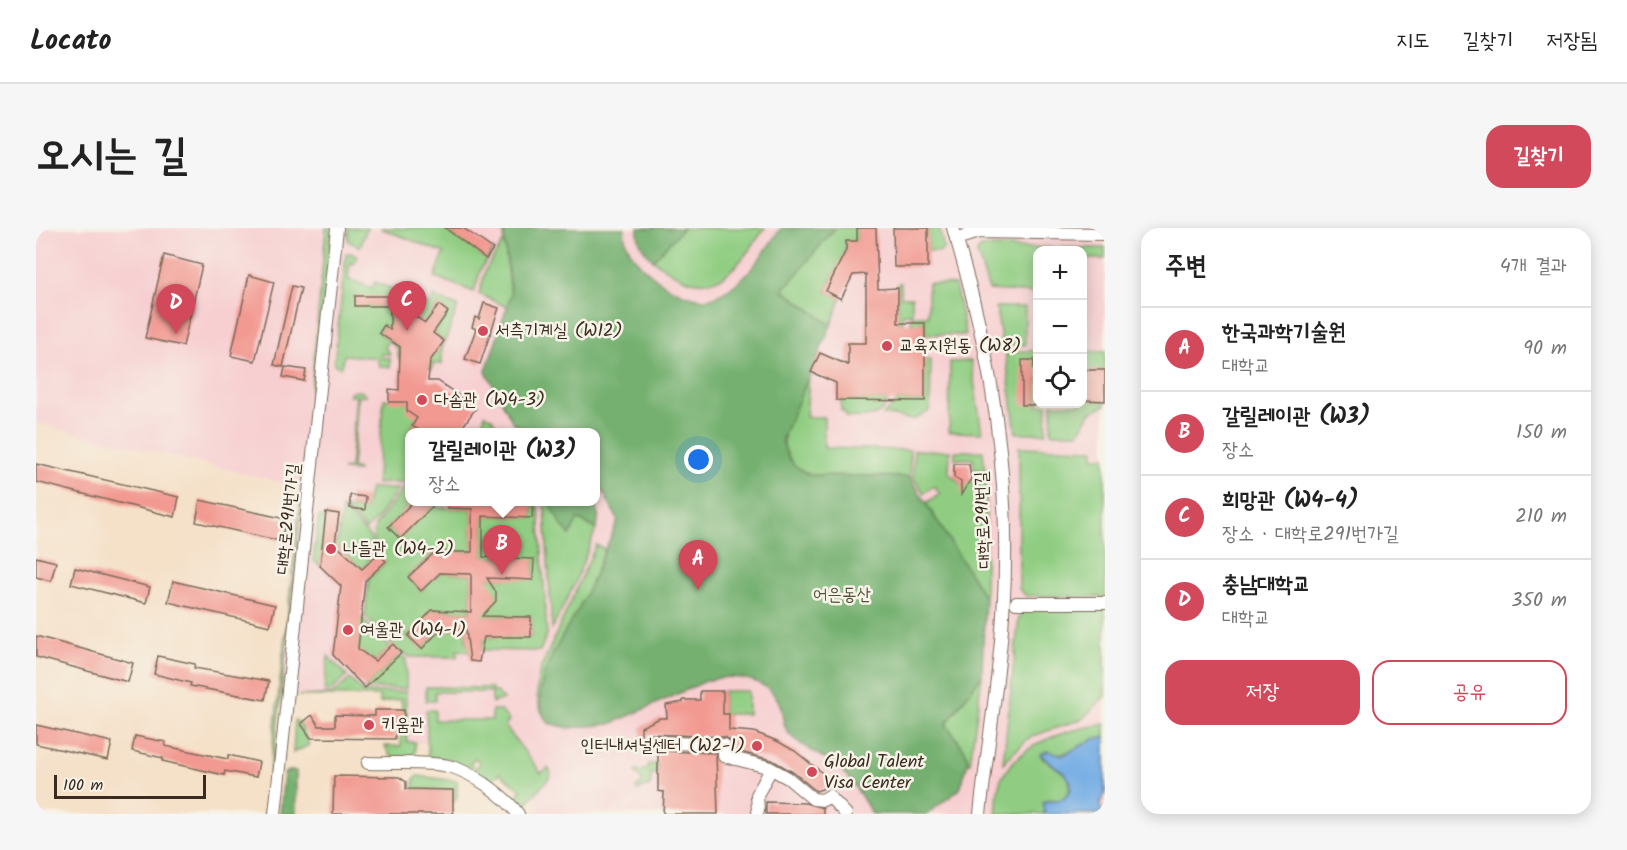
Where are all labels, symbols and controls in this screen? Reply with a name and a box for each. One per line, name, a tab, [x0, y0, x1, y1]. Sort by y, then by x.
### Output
text: Locato	[30, 19, 111, 64]
text: 지도	[1396, 25, 1430, 58]
text: 길찾기	[1463, 25, 1513, 58]
text: 저장됨	[1546, 25, 1597, 58]
text: 오시는 길	[36, 123, 187, 190]
button: 길찾기	[1486, 125, 1591, 188]
map controls	[1033, 246, 1087, 408]
button: +	[1033, 246, 1087, 300]
text: 주변	[1165, 246, 1207, 288]
text: 4개 결과	[1500, 251, 1567, 283]
pin: C	[388, 282, 427, 331]
pin: D	[156, 285, 196, 334]
button: −	[1033, 300, 1087, 354]
text: 한국과학기술원	[1222, 316, 1346, 351]
place label: 서측기계실 (W12)	[495, 317, 623, 346]
marker: 서측기계실 (W12)	[476, 324, 490, 338]
place label: 교육지원동 (W8)	[899, 332, 1021, 361]
text: A	[1178, 333, 1191, 365]
text: 90 m	[1523, 333, 1567, 365]
marker: 교육지원동 (W8)	[880, 339, 894, 353]
text: 대학교	[1222, 351, 1270, 383]
button: locate	[1033, 354, 1087, 408]
place label: 다솜관 (W4-3)	[434, 386, 545, 415]
marker: 다솜관 (W4-3)	[415, 393, 429, 407]
text: 갈릴레이관 (W3)	[1222, 400, 1370, 435]
text: B	[1178, 417, 1191, 449]
text: 150 m	[1516, 417, 1567, 449]
popup	[405, 428, 600, 506]
text: 갈릴레이관 (W3)	[428, 434, 577, 469]
text: 장소	[1222, 435, 1254, 467]
your location	[684, 445, 713, 474]
street label: 대학로291번가길	[269, 461, 309, 576]
text: 장소	[428, 469, 460, 501]
street label: 대학로291번길	[968, 470, 1000, 569]
text: 희망관 (W4-4)	[1222, 484, 1359, 519]
text: C	[1178, 501, 1191, 533]
text: 210 m	[1515, 501, 1567, 533]
text: 장소 · 대학로291번가길	[1222, 519, 1399, 551]
pin: B	[482, 526, 522, 575]
place label: 나들관 (W4-2)	[343, 535, 454, 564]
pin: A	[678, 540, 718, 590]
marker: 나들관 (W4-2)	[324, 542, 338, 556]
text: 충남대학교	[1222, 568, 1311, 603]
park label: 어은동산	[813, 581, 871, 610]
text: D	[1178, 585, 1191, 617]
text: 350 m	[1511, 585, 1567, 617]
text: 대학교	[1222, 603, 1270, 635]
place label: 여울관 (W4-1)	[360, 616, 466, 645]
marker: 여울관 (W4-1)	[341, 623, 355, 637]
button: 저장	[1165, 660, 1360, 725]
button: 공유	[1372, 660, 1567, 725]
place label: 키움관	[381, 711, 424, 740]
marker: 키움관	[362, 718, 376, 732]
place label: 인터내셔널센터 (W2-1)	[580, 732, 745, 761]
marker: 인터내셔널센터 (W2-1)	[750, 739, 764, 753]
place label: Global Talent Visa Center	[824, 748, 925, 798]
marker: Global Talent Visa Center	[805, 765, 819, 779]
scale bar	[54, 772, 206, 800]
text: 100 m	[63, 773, 103, 798]

